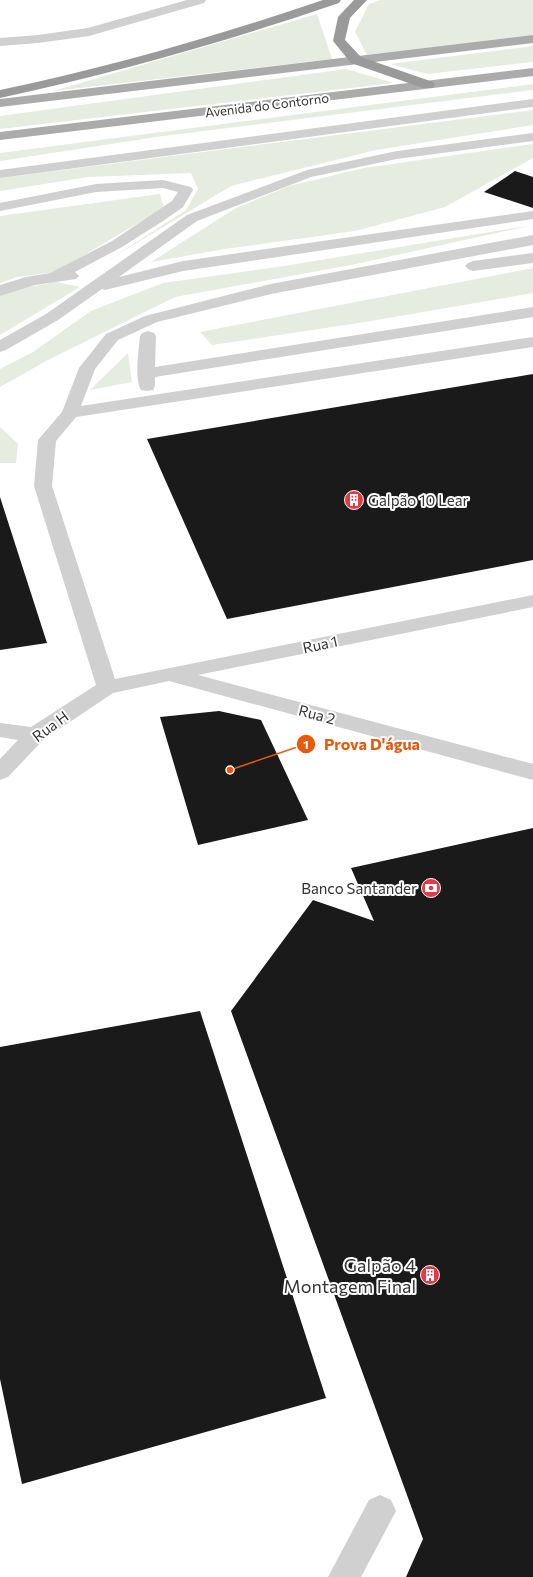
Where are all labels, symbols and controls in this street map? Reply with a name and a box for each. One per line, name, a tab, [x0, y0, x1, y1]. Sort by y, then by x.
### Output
street label: Avenida do Contorno	[204, 89, 330, 121]
building icon: Galpão 10 Lear	[343, 489, 365, 511]
place label: Galpão 10 Lear	[368, 491, 469, 509]
street label: Rua 1	[301, 632, 339, 656]
street label: Rua 2	[297, 700, 337, 728]
street label: Rua H	[28, 707, 72, 745]
callout: Prova D'água	[296, 730, 428, 758]
text: Prova D'água	[324, 734, 420, 753]
text: 1	[303, 737, 309, 751]
bank icon: Banco Santander	[420, 877, 442, 899]
place label: Banco Santander	[301, 879, 417, 897]
place label: Galpão 4 Montagem Final	[283, 1254, 416, 1297]
building icon: Galpão 4 Montagem Final	[419, 1264, 441, 1286]

